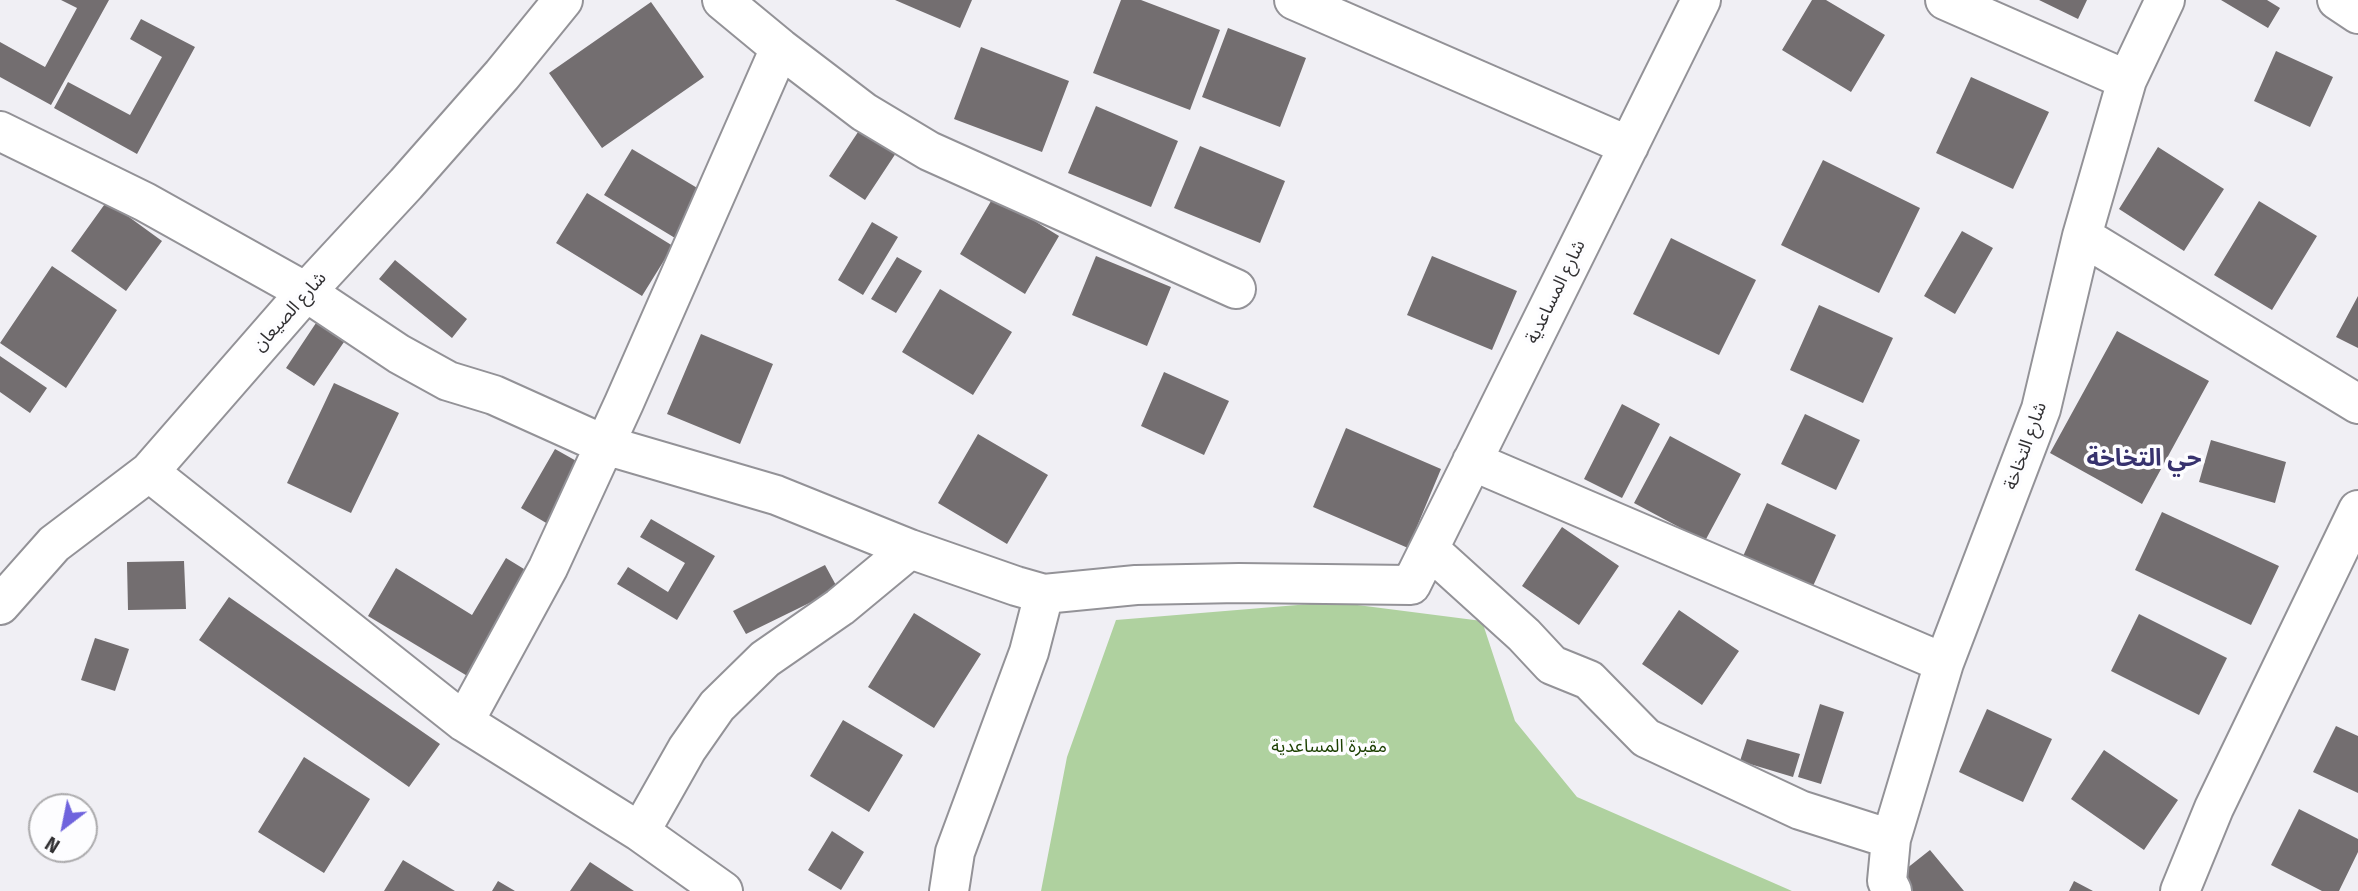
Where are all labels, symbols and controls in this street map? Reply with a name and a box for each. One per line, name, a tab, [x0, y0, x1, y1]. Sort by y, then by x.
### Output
street label: شارع المساعدية	[1522, 237, 1590, 347]
street label: شارع الصيعان	[249, 268, 331, 356]
street label: شارع التخاخة	[2000, 399, 2052, 493]
district label: حي التخاخة	[2086, 445, 2202, 473]
park label: مقبرة المساعدية	[1271, 736, 1387, 758]
north arrow	[28, 793, 98, 863]
text: N	[41, 831, 64, 858]

